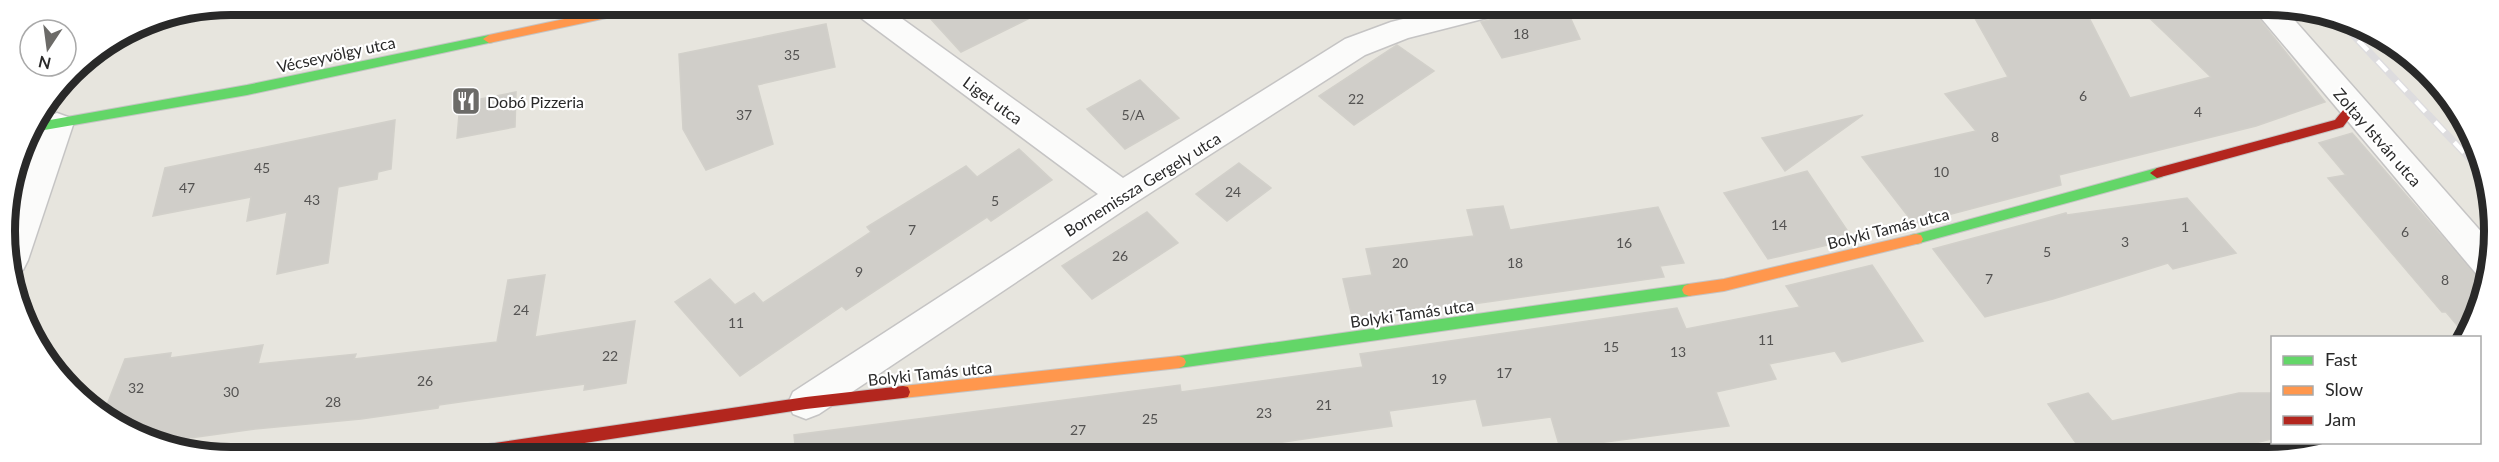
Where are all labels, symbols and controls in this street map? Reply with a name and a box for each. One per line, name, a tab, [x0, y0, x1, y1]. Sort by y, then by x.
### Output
north arrow	[18, 18, 78, 78]
house number: 18	[1513, 25, 1529, 42]
street label: Vécseyvölgy utca	[275, 32, 397, 76]
house number: 35	[784, 46, 800, 63]
text: N	[36, 52, 53, 74]
street label: Liget utca	[960, 72, 1026, 128]
street label: Zoltay István utca	[2330, 84, 2426, 190]
restaurant icon: Dobó Pizzeria	[450, 85, 482, 117]
house number: 6	[2079, 87, 2087, 104]
house number: 22	[1348, 90, 1364, 107]
place label: Dobó Pizzeria	[487, 92, 584, 111]
house number: 4	[2194, 103, 2202, 120]
house number: 37	[736, 106, 752, 123]
house number: 5/A	[1121, 106, 1145, 123]
street label: Bornemissza Gergely utca	[1060, 128, 1224, 240]
house number: 8	[1991, 128, 1999, 145]
house number: 45	[254, 159, 270, 176]
house number: 10	[1933, 163, 1949, 180]
house number: 47	[179, 179, 195, 196]
house number: 24	[1225, 183, 1241, 200]
house number: 43	[304, 191, 320, 208]
house number: 5	[991, 192, 999, 209]
street label: Bolyki Tamás utca	[1825, 204, 1951, 252]
house number: 14	[1771, 216, 1787, 233]
house number: 1	[2181, 218, 2189, 235]
house number: 7	[908, 221, 916, 238]
house number: 6	[2401, 223, 2409, 240]
house number: 3	[2121, 233, 2129, 250]
house number: 16	[1616, 234, 1632, 251]
house number: 5	[2043, 243, 2051, 260]
house number: 26	[1112, 247, 1128, 264]
house number: 20	[1392, 254, 1408, 271]
house number: 18	[1507, 254, 1523, 271]
house number: 9	[855, 263, 863, 280]
house number: 7	[1985, 270, 1993, 287]
house number: 8	[2441, 271, 2449, 288]
street label: Bolyki Tamás utca	[1349, 295, 1475, 331]
house number: 24	[513, 301, 529, 318]
house number: 11	[728, 314, 744, 331]
house number: 11	[1758, 331, 1774, 348]
legend	[2271, 336, 2481, 444]
house number: 15	[1603, 338, 1619, 355]
house number: 13	[1670, 343, 1686, 360]
house number: 22	[602, 347, 618, 364]
text: Fast	[2325, 348, 2358, 370]
street label: Bolyki Tamás utca	[867, 357, 993, 389]
house number: 17	[1496, 364, 1512, 381]
house number: 19	[1431, 370, 1447, 387]
house number: 26	[417, 372, 433, 389]
text: Slow	[2325, 378, 2363, 400]
house number: 32	[128, 379, 144, 396]
house number: 30	[223, 383, 239, 400]
house number: 28	[325, 393, 341, 410]
house number: 21	[1316, 396, 1332, 413]
house number: 23	[1256, 404, 1272, 421]
text: Jam	[2325, 408, 2356, 430]
house number: 25	[1142, 410, 1158, 427]
house number: 27	[1070, 421, 1086, 438]

